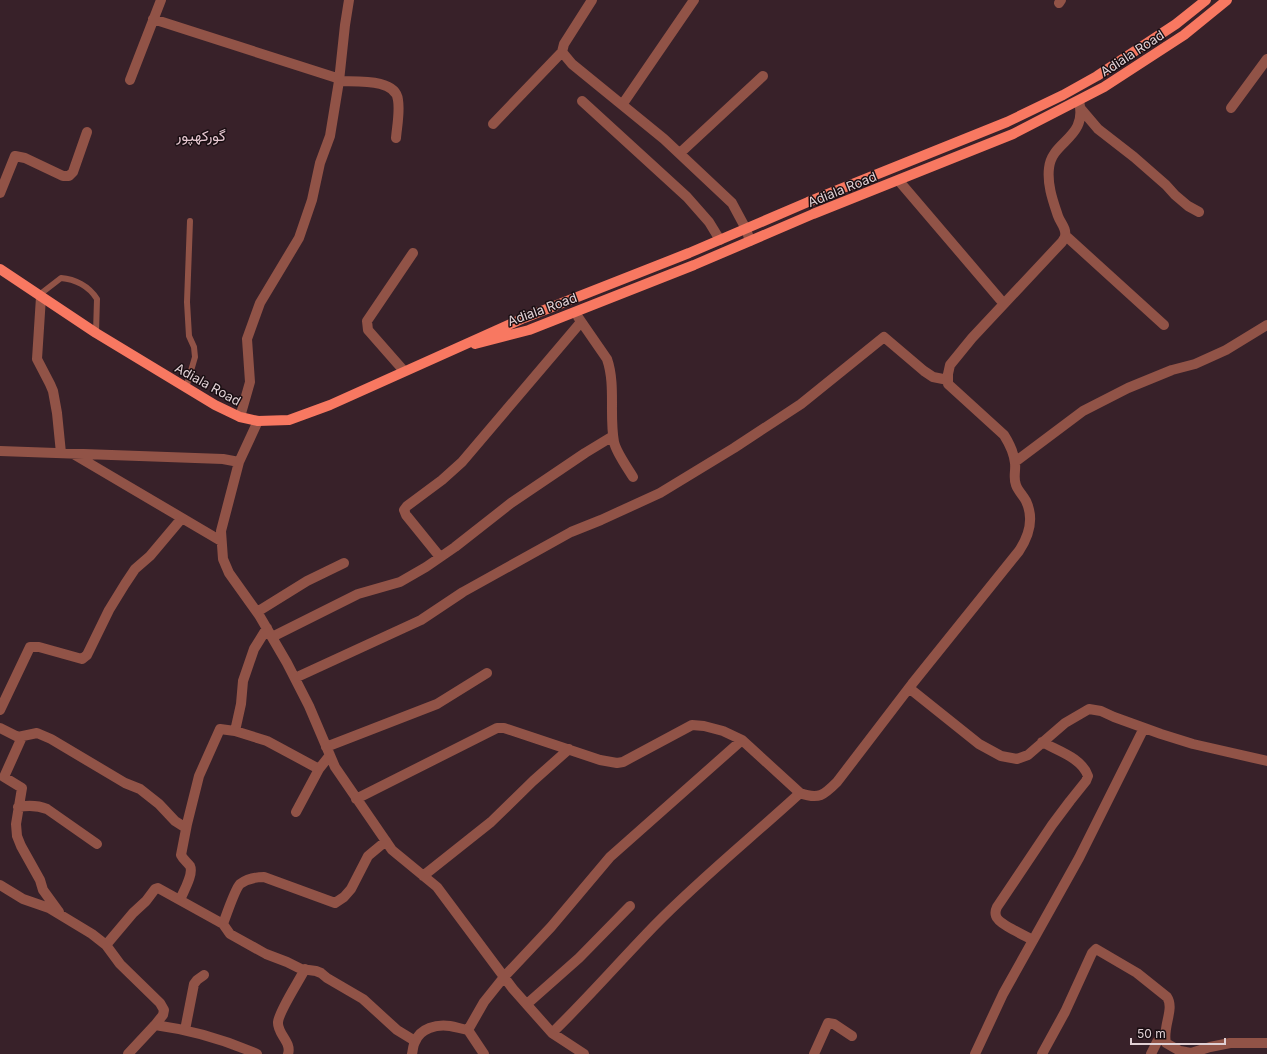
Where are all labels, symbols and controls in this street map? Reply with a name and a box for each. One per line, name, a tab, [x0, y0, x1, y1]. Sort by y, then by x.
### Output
street label: Adiala Road	[1097, 26, 1167, 80]
district label: گورکھپور	[175, 126, 226, 146]
street label: Adiala Road	[805, 168, 879, 210]
street label: Adiala Road	[505, 289, 579, 329]
street label: Adiala Road	[172, 359, 244, 409]
scale bar	[1131, 1020, 1225, 1046]
text: 50 m	[1137, 1026, 1166, 1041]

